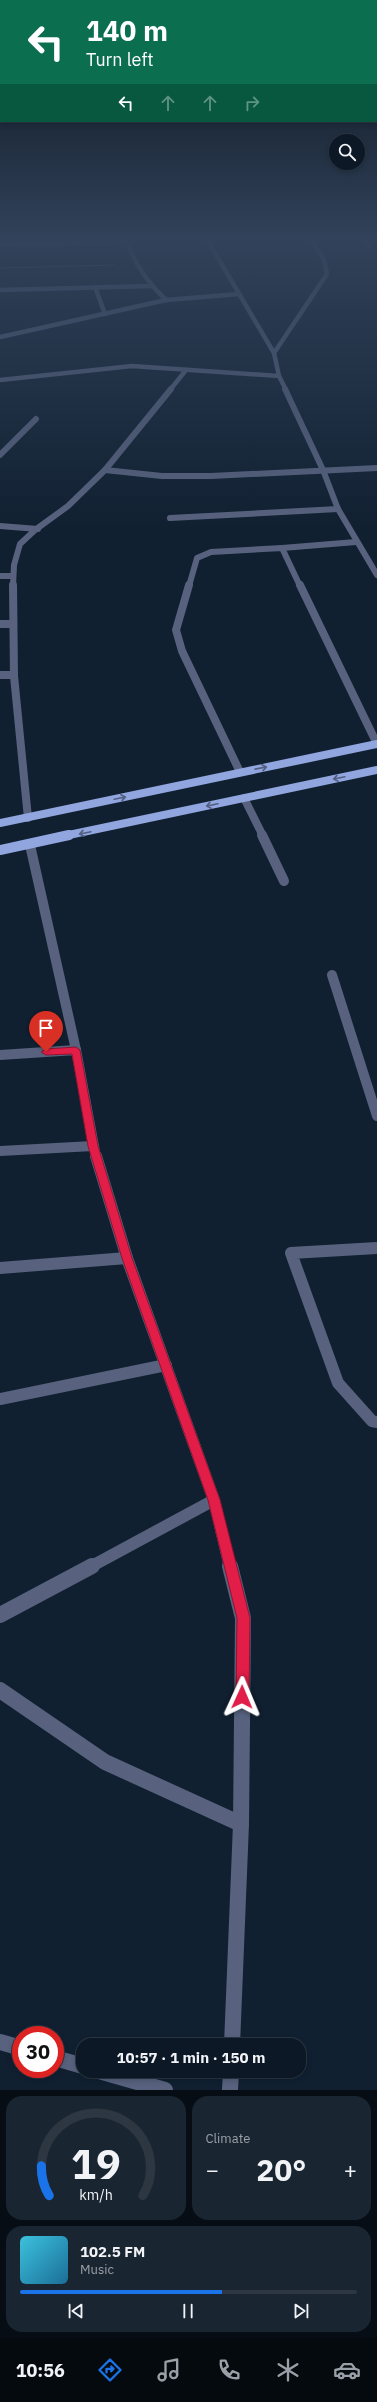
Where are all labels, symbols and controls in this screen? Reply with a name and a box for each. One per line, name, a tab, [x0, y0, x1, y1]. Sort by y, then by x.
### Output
text: 140 m	[86, 12, 168, 49]
icon: left	[20, 16, 72, 68]
text: Turn left	[86, 48, 154, 71]
icon: left	[115, 92, 137, 114]
icon: ahead	[157, 92, 179, 114]
icon: ahead	[199, 92, 221, 114]
icon: right	[241, 92, 263, 114]
map controls	[329, 134, 365, 170]
button: search	[329, 134, 365, 170]
one-way arrow	[254, 763, 267, 771]
one-way arrow	[333, 774, 346, 782]
one-way arrow	[114, 794, 127, 802]
one-way arrow	[206, 801, 219, 809]
one-way arrow	[79, 829, 92, 837]
pin	[29, 1011, 63, 1052]
icon: arrive	[35, 1017, 57, 1039]
position arrow	[221, 1676, 263, 1718]
speed limit sign: 30	[12, 2026, 64, 2078]
text: 10:57 · 1 min · 150 m	[117, 2048, 265, 2067]
text: Climate	[206, 2130, 250, 2147]
text: 19	[71, 2136, 121, 2190]
text: 20°	[256, 2150, 306, 2189]
text: −	[206, 2155, 219, 2184]
text: +	[344, 2155, 357, 2184]
text: km/h	[79, 2185, 113, 2204]
text: 102.5 FM	[80, 2242, 145, 2261]
text: Music	[80, 2261, 114, 2278]
icon: previous	[65, 2300, 87, 2322]
icon: pause	[177, 2300, 199, 2322]
icon: next	[290, 2300, 312, 2322]
icon: directions	[96, 2356, 124, 2384]
icon: music	[155, 2356, 183, 2384]
icon: phone	[215, 2356, 243, 2384]
icon: climate	[274, 2356, 302, 2384]
icon: car	[333, 2356, 361, 2384]
text: 10:56	[16, 2359, 65, 2382]

